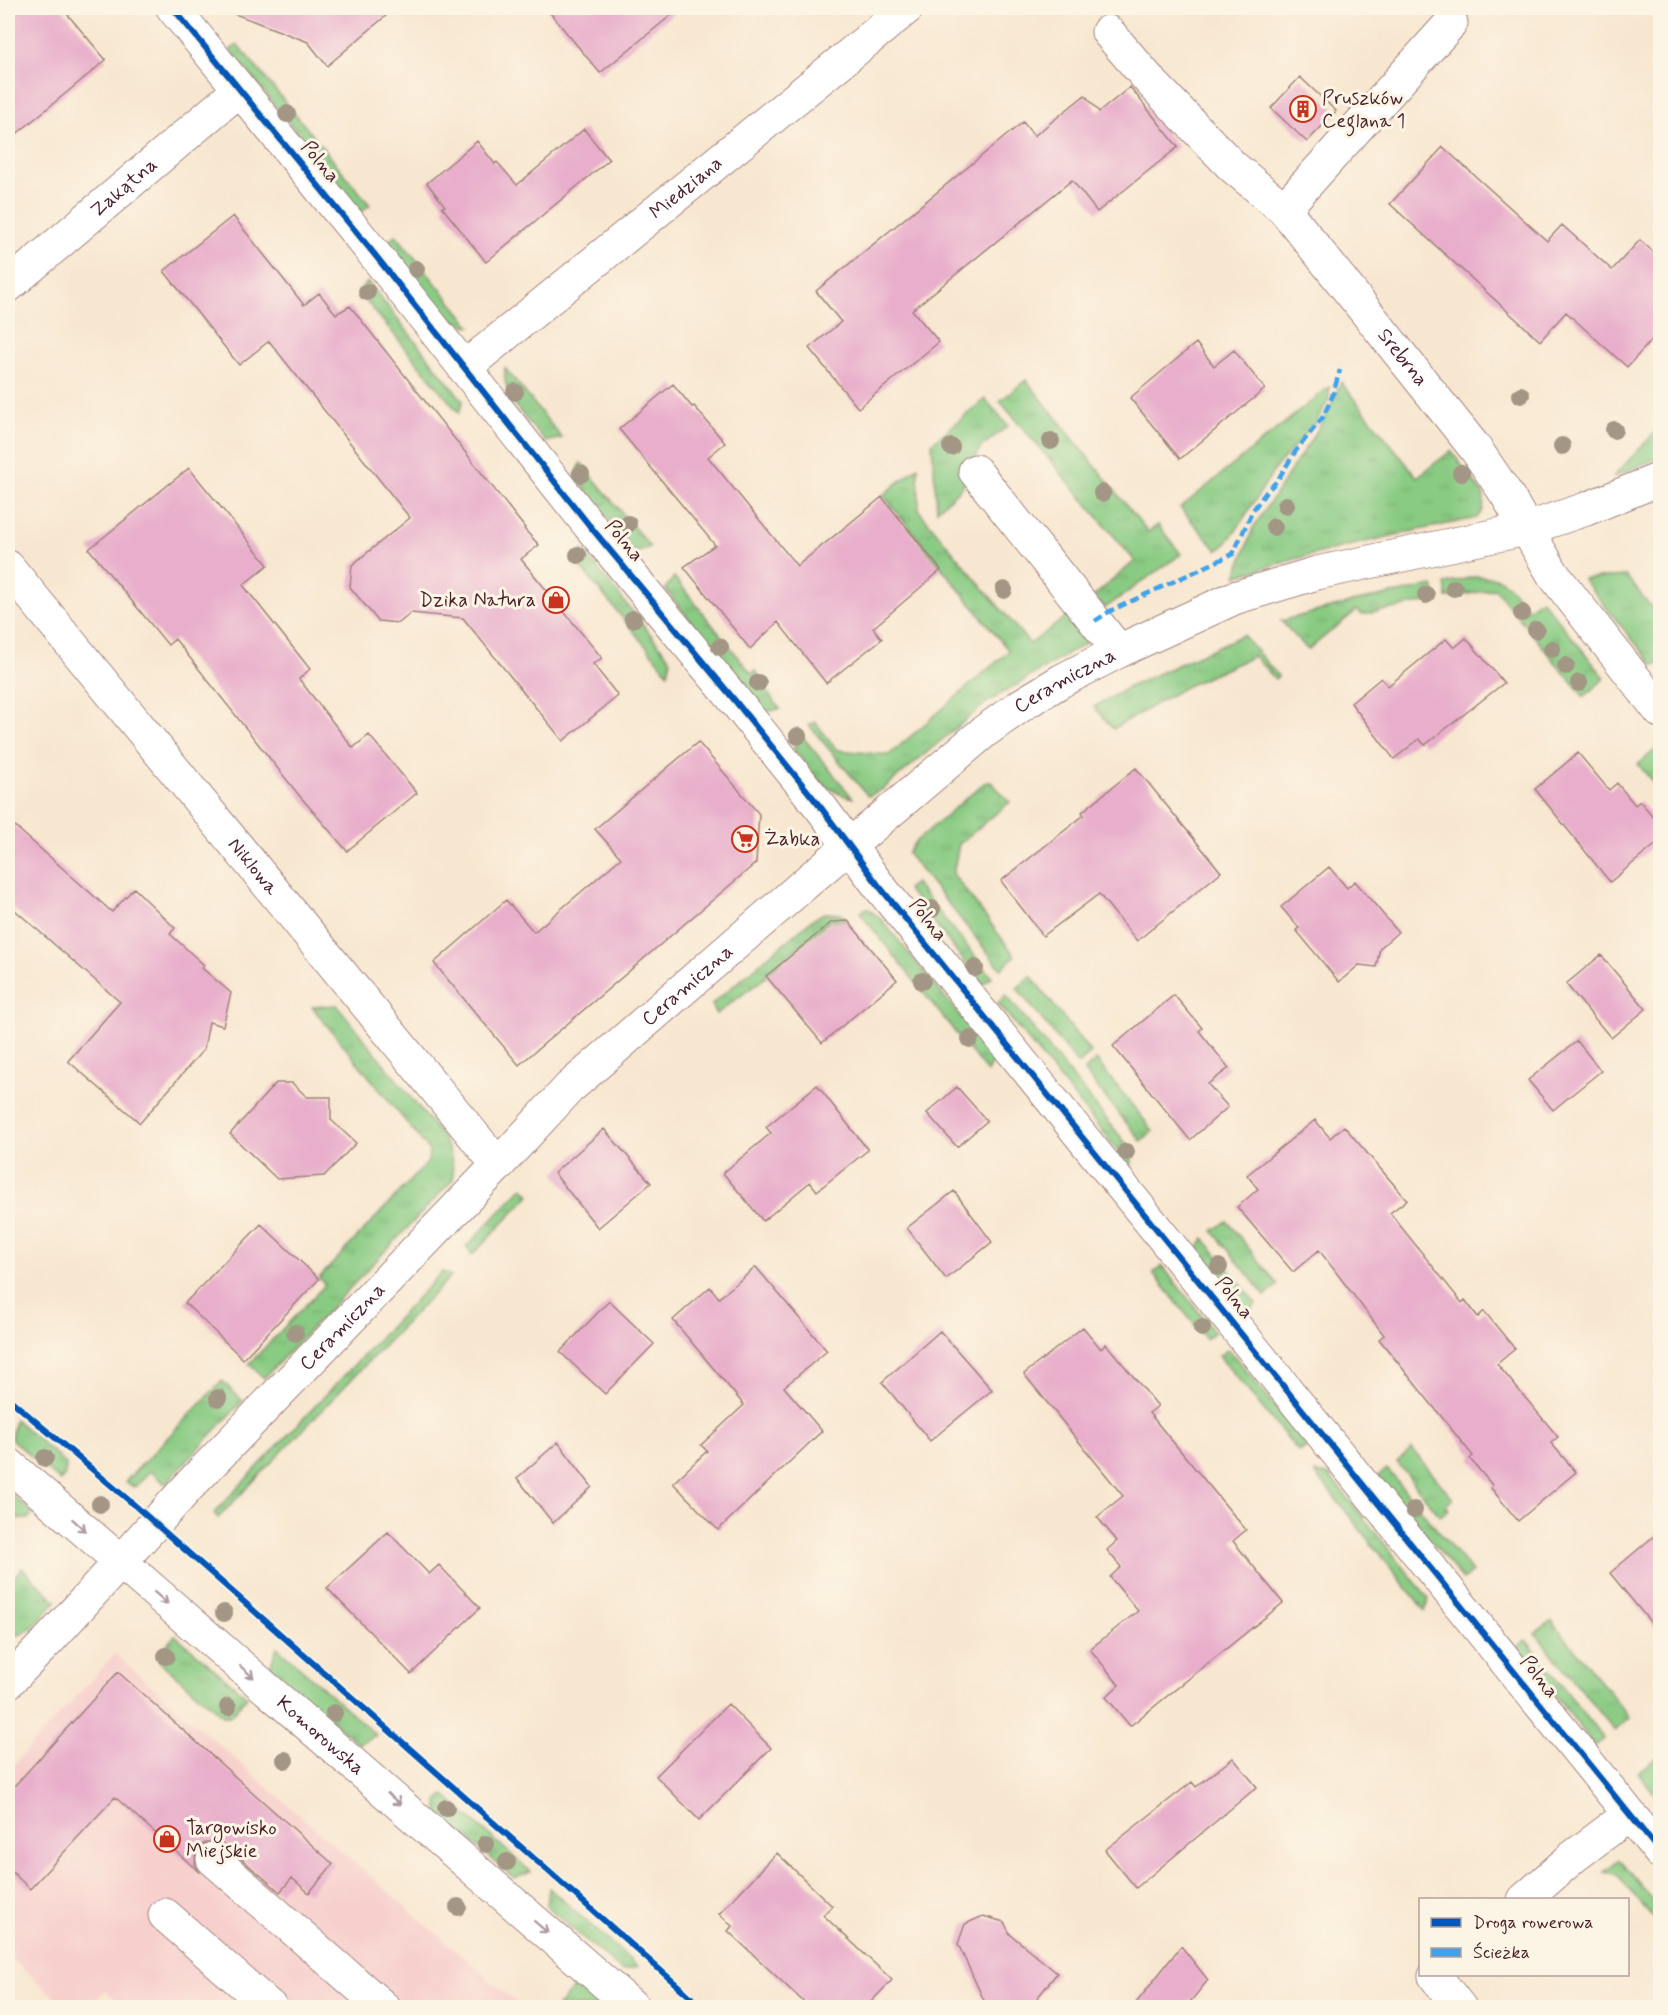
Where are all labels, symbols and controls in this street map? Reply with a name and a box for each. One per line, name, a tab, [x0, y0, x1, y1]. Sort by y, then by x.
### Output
place label: Pruszków Ceglana 1	[1322, 85, 1406, 137]
building icon: Pruszków Ceglana 1	[1288, 94, 1318, 124]
street label: Polna	[294, 135, 346, 189]
street label: Miedziana	[644, 150, 728, 226]
street label: Zakątna	[85, 152, 163, 224]
street label: Srebrna	[1371, 323, 1434, 392]
street label: Polna	[598, 514, 650, 568]
shop icon: Dzika Natura	[541, 585, 571, 615]
place label: Dzika Natura	[419, 587, 536, 614]
street label: Ceramiczna	[1008, 641, 1121, 720]
supermarket icon: Żabka	[730, 824, 760, 854]
place label: Żabka	[764, 826, 820, 853]
street label: Niklowa	[222, 832, 286, 902]
street label: Polna	[902, 893, 954, 947]
street label: Ceramiczna	[636, 938, 739, 1032]
street label: Polna	[1208, 1271, 1260, 1325]
street label: Ceramiczna	[294, 1277, 391, 1377]
one-way arrow	[71, 1518, 86, 1532]
one-way arrow	[153, 1591, 168, 1605]
street label: Polna	[1513, 1650, 1565, 1704]
one-way arrow	[239, 1665, 254, 1679]
street label: Komorowska	[271, 1690, 370, 1781]
one-way arrow	[386, 1792, 401, 1806]
place label: Targowisko Miejskie	[186, 1815, 277, 1865]
shop icon: Targowisko Miejskie	[152, 1824, 182, 1854]
legend	[1419, 1898, 1629, 1976]
text: Droga rowerowa	[1473, 1911, 1593, 1935]
one-way arrow	[533, 1920, 548, 1934]
text: Ścieżka	[1473, 1941, 1530, 1965]

